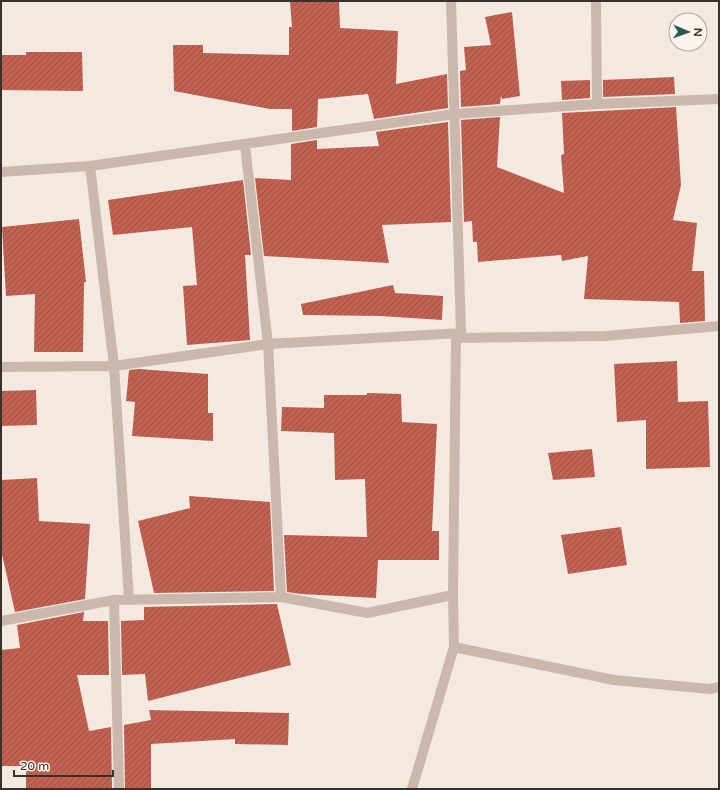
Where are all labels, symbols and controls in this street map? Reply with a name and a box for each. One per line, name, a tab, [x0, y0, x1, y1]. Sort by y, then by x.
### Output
north arrow	[668, 12, 708, 52]
text: N	[691, 28, 704, 37]
scale bar	[14, 752, 113, 778]
text: 20 m	[20, 759, 49, 773]

